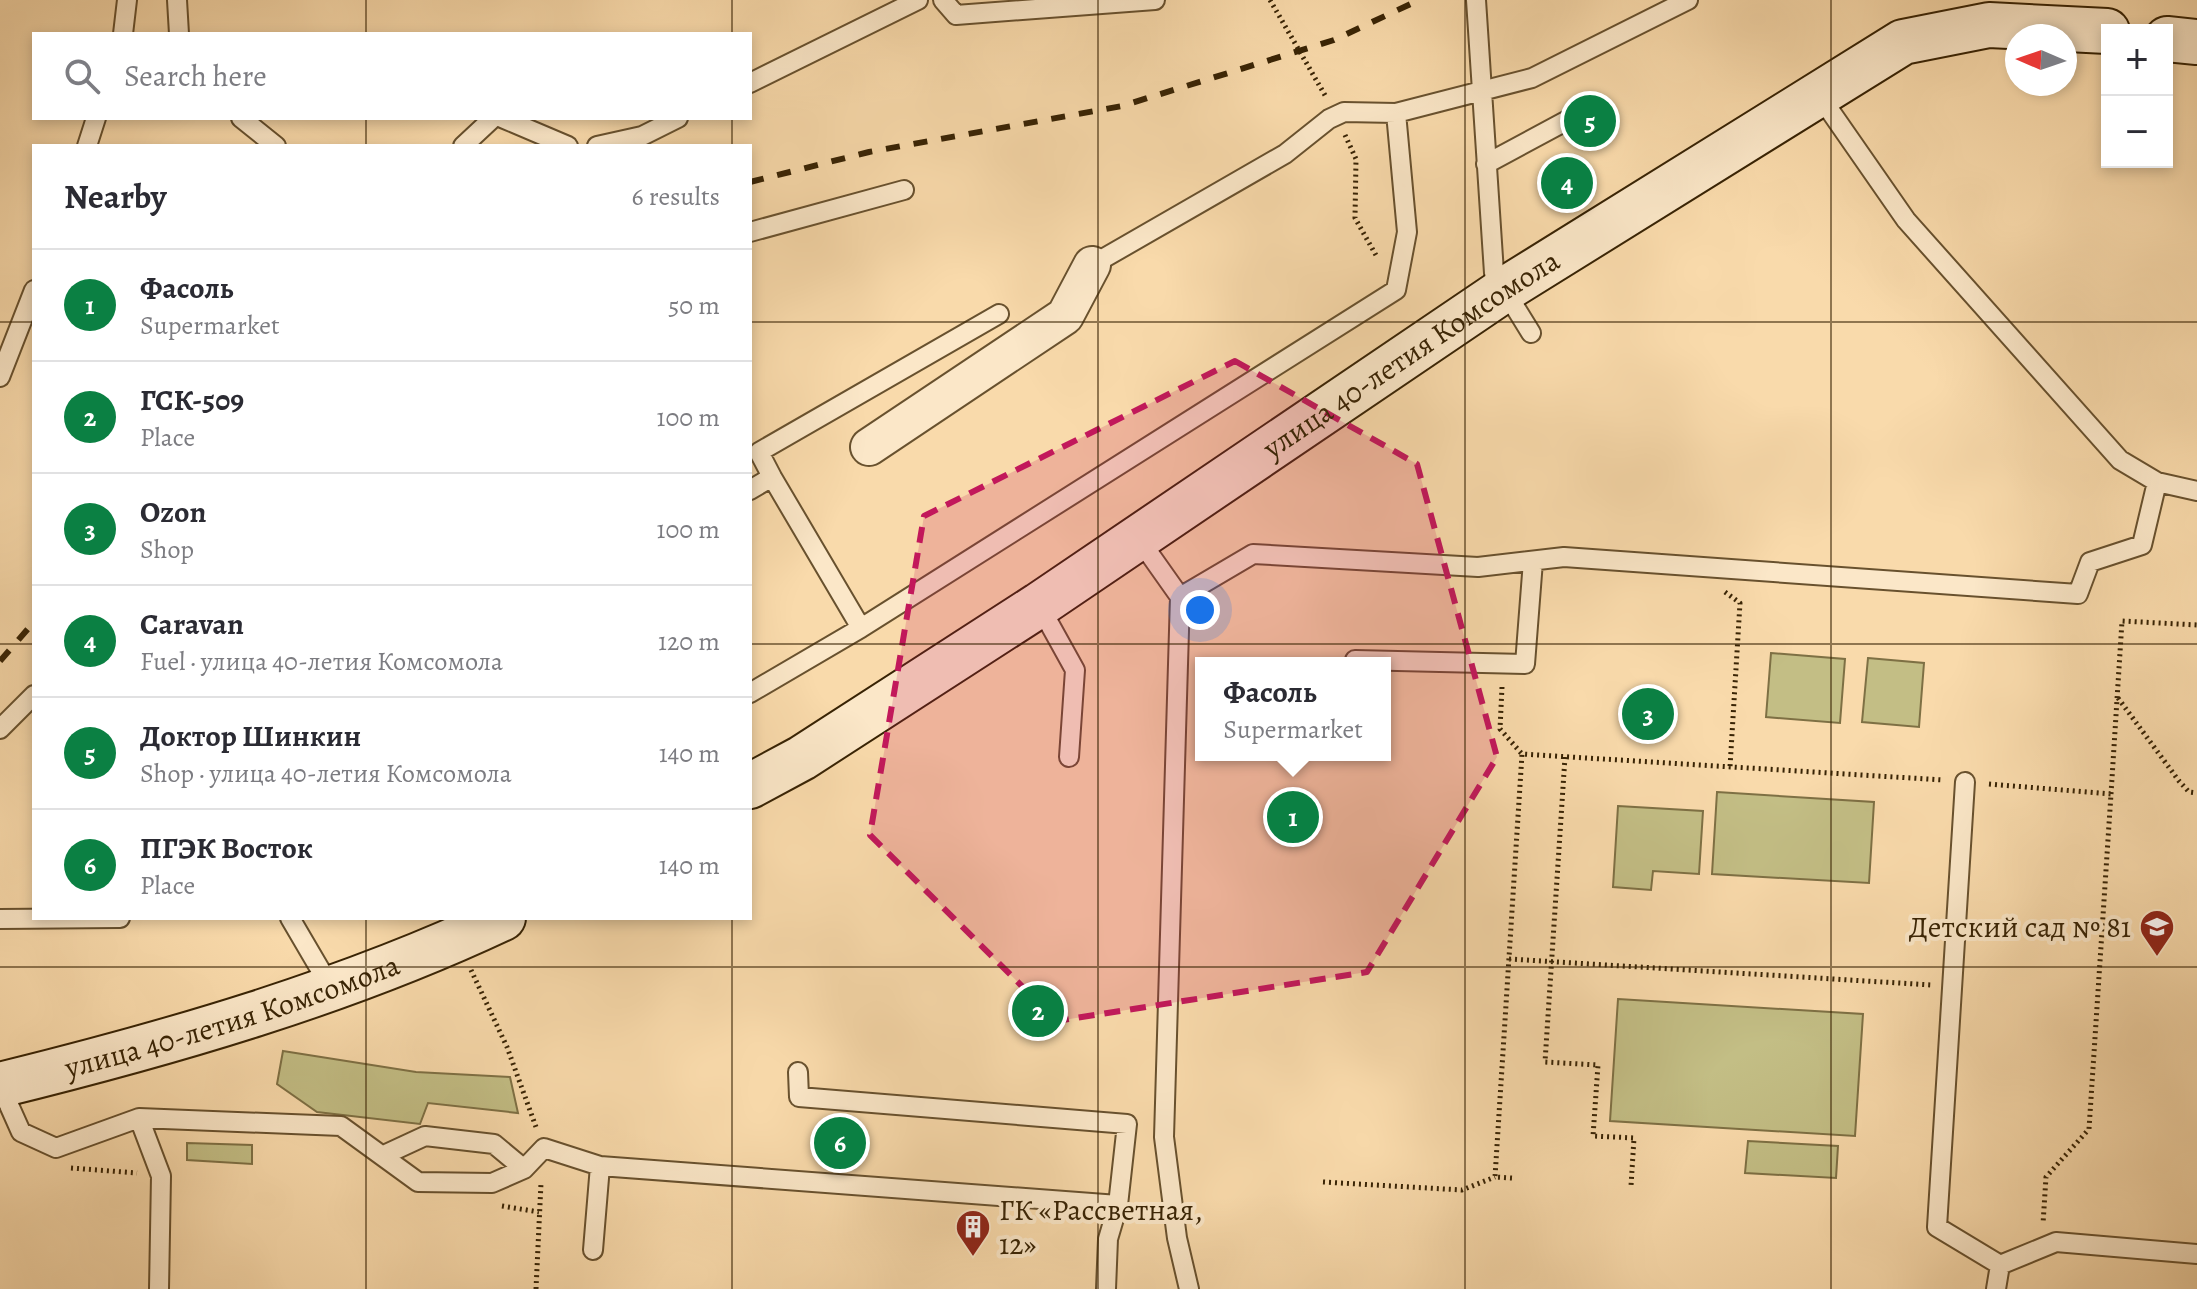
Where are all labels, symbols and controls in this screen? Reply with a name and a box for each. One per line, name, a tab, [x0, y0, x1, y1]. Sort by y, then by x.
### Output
north arrow	[2005, 24, 2077, 96]
map controls	[2101, 24, 2173, 168]
button: +	[2101, 24, 2173, 96]
search box	[32, 32, 752, 120]
icon: search	[60, 54, 104, 98]
text: Search here	[124, 56, 267, 96]
pin: 5	[1564, 91, 1616, 151]
button: −	[2101, 96, 2173, 168]
pin: 4	[1541, 153, 1593, 213]
text: Nearby	[64, 173, 167, 220]
text: 6 results	[632, 179, 720, 214]
street label: улица 40-летия Комсомола	[1254, 240, 1567, 468]
text: Фасоль	[140, 268, 233, 308]
text: 1	[85, 288, 95, 323]
text: 50 m	[668, 288, 720, 323]
text: Supermarket	[140, 308, 280, 343]
text: ГСК-509	[140, 380, 244, 420]
text: 2	[84, 400, 96, 435]
text: 100 m	[657, 400, 720, 435]
text: Place	[140, 420, 195, 455]
text: Ozon	[140, 492, 206, 532]
text: 3	[84, 512, 96, 547]
text: 100 m	[657, 512, 720, 547]
text: Shop	[140, 532, 194, 567]
your location	[1180, 590, 1220, 630]
text: Caravan	[140, 604, 244, 644]
text: 4	[84, 624, 96, 659]
text: 120 m	[658, 624, 720, 659]
text: Fuel · улица 40-летия Комсомола	[140, 644, 503, 679]
popup	[1195, 657, 1391, 761]
text: Фасоль	[1223, 672, 1317, 712]
pin: 3	[1622, 684, 1674, 744]
text: Supermarket	[1223, 712, 1363, 747]
text: Доктор Шинкин	[140, 716, 361, 756]
text: 5	[84, 736, 96, 771]
text: 140 m	[659, 736, 720, 771]
text: Shop · улица 40-летия Комсомола	[140, 756, 512, 791]
pin: 1	[1267, 787, 1319, 847]
text: ПГЭК Восток	[140, 828, 313, 868]
text: 6	[84, 848, 96, 883]
text: 140 m	[659, 848, 720, 883]
text: Place	[140, 868, 195, 903]
place label: Детский сад № 81	[1909, 907, 2131, 947]
school or university icon: Детский сад № 81	[2138, 908, 2176, 958]
street label: улица 40-летия Комсомола	[59, 945, 405, 1088]
pin: 2	[1012, 981, 1064, 1041]
pin: 6	[814, 1113, 866, 1173]
place label: ГК «Рассветная, 12»	[999, 1190, 1203, 1264]
building icon: ГК «Рассветная, 12»	[954, 1208, 992, 1258]

